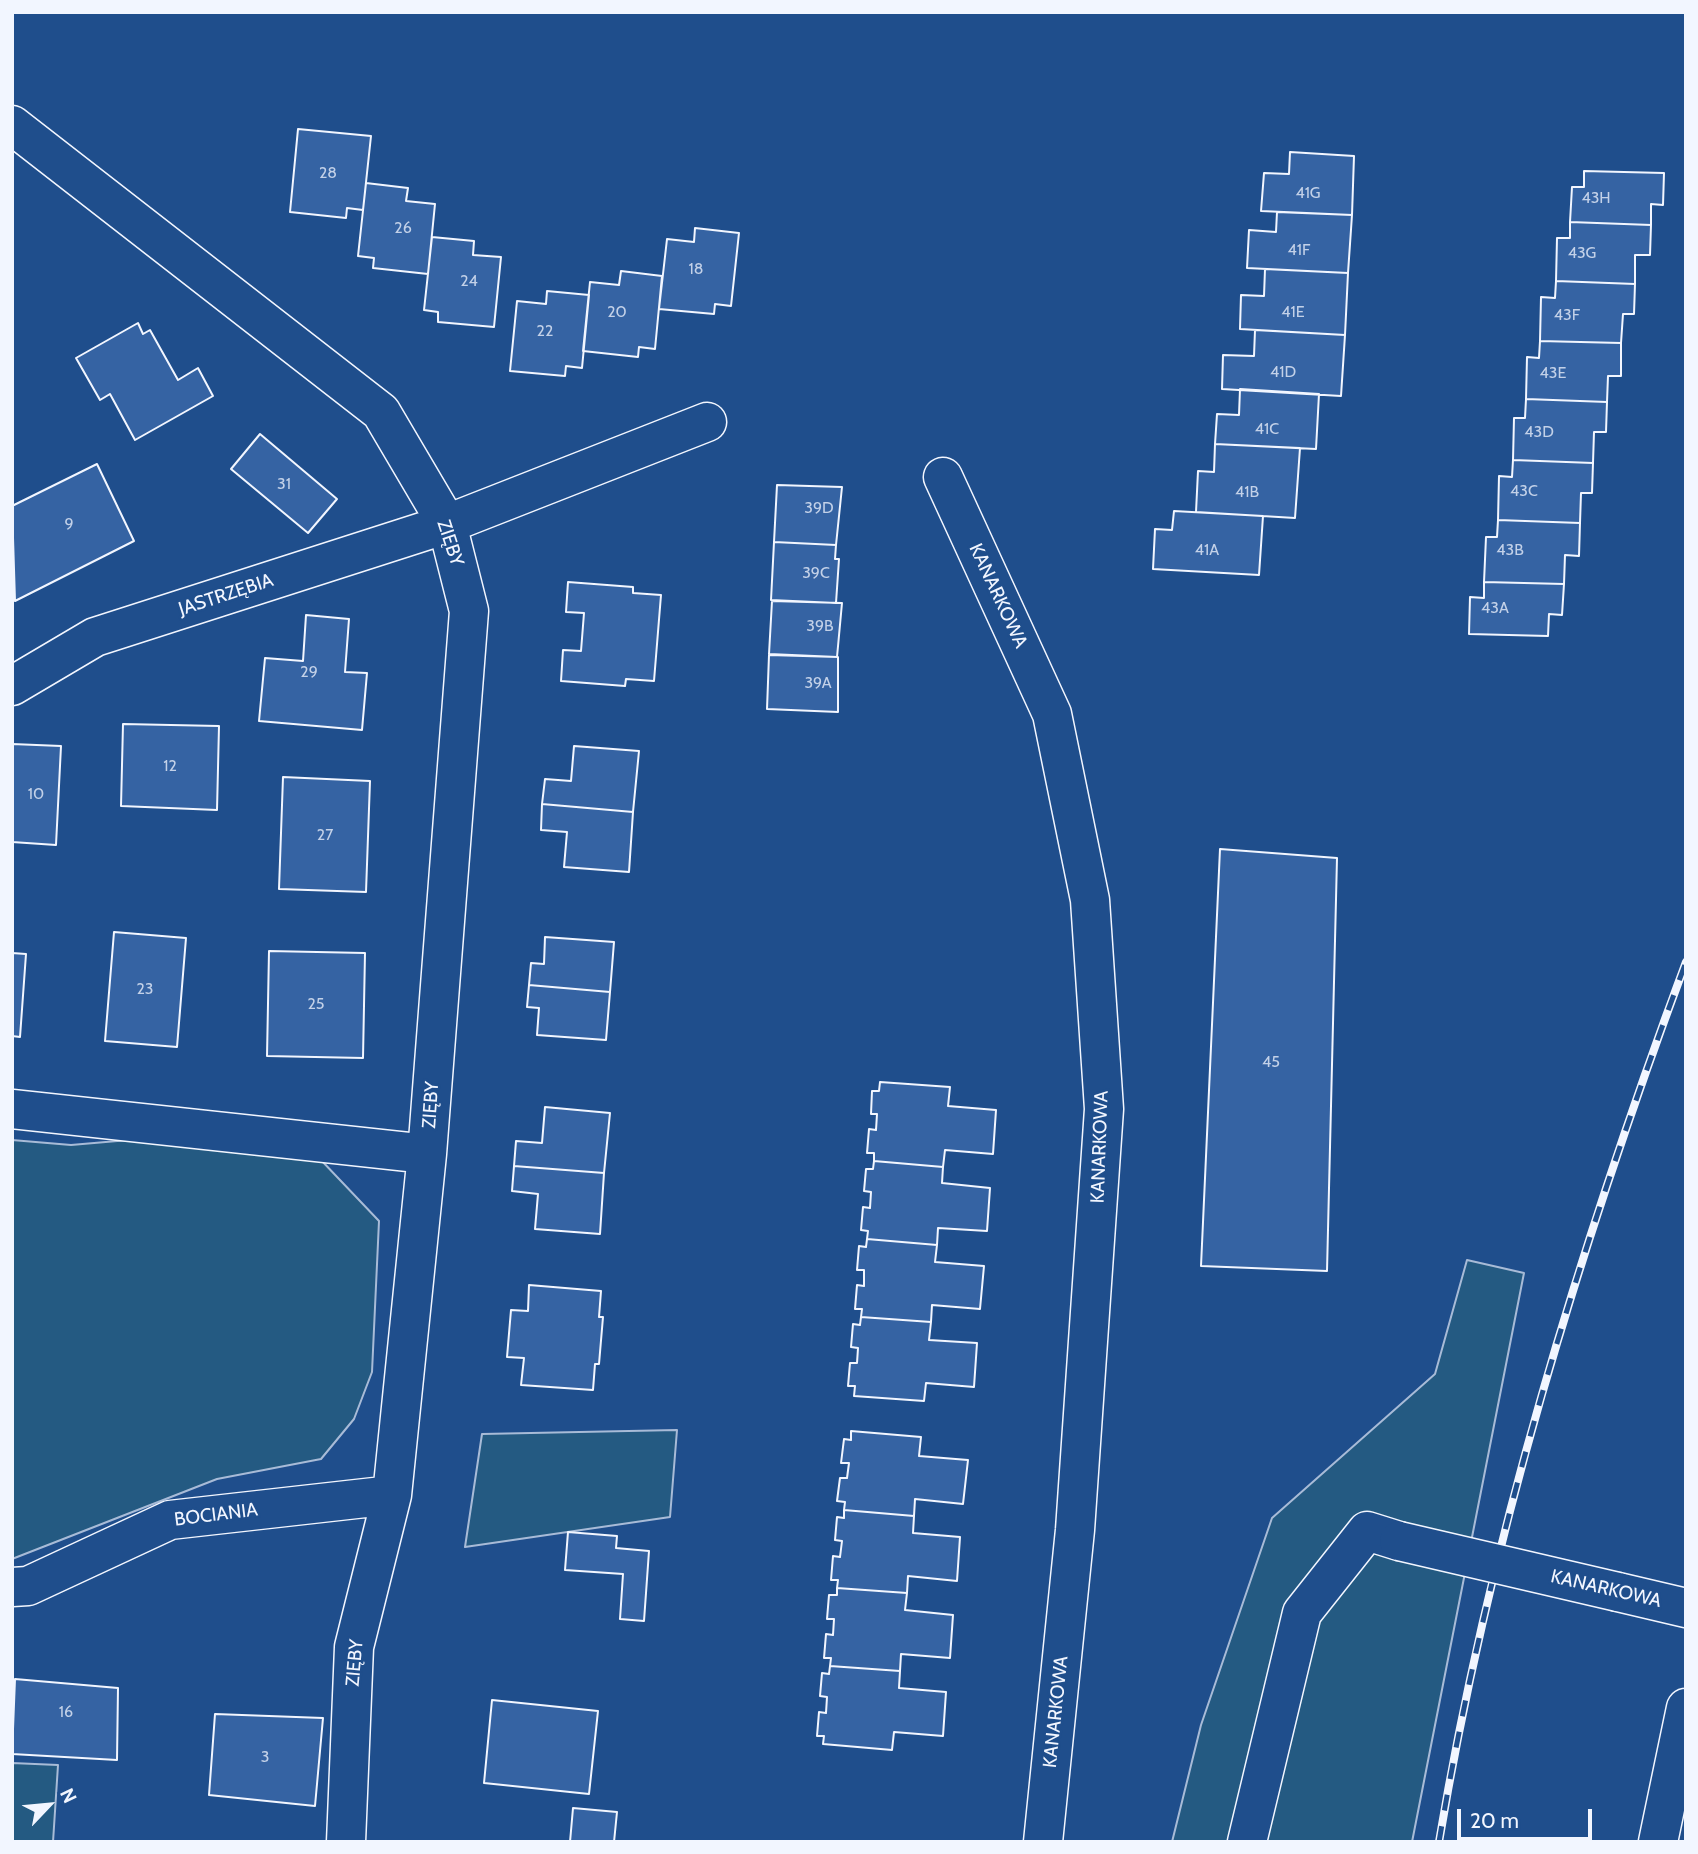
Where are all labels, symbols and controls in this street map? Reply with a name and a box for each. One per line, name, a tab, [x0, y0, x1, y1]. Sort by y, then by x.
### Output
house number: 28	[319, 163, 337, 183]
house number: 41G	[1295, 183, 1321, 203]
house number: 43H	[1581, 188, 1611, 208]
house number: 26	[394, 218, 412, 238]
house number: 41F	[1288, 240, 1310, 260]
house number: 43G	[1568, 243, 1596, 263]
house number: 18	[689, 259, 703, 279]
house number: 24	[460, 271, 478, 291]
house number: 20	[607, 302, 627, 322]
house number: 41E	[1281, 302, 1305, 322]
house number: 43F	[1554, 305, 1580, 325]
house number: 22	[537, 321, 553, 341]
house number: 41D	[1270, 362, 1296, 382]
house number: 43E	[1540, 363, 1566, 383]
house number: 41C	[1255, 419, 1279, 439]
house number: 43D	[1524, 422, 1554, 442]
house number: 31	[277, 474, 291, 494]
house number: 43C	[1510, 481, 1538, 501]
house number: 41B	[1235, 482, 1259, 502]
house number: 39D	[804, 498, 834, 518]
house number: 9	[64, 514, 74, 534]
street label: ZIĘBY	[432, 517, 468, 569]
street label: KANARKOWA	[964, 540, 1032, 652]
house number: 41A	[1195, 540, 1219, 560]
house number: 43B	[1496, 540, 1524, 560]
house number: 39C	[802, 563, 830, 583]
street label: JASTRZĘBIA	[176, 569, 276, 621]
house number: 43A	[1481, 598, 1509, 618]
house number: 39B	[806, 616, 834, 636]
house number: 29	[300, 662, 318, 682]
house number: 39A	[804, 673, 832, 693]
house number: 12	[163, 756, 177, 776]
house number: 10	[28, 784, 44, 804]
house number: 27	[317, 825, 333, 845]
house number: 23	[136, 979, 154, 999]
house number: 25	[307, 994, 325, 1014]
house number: 45	[1262, 1052, 1280, 1072]
street label: ZIĘBY	[418, 1081, 444, 1129]
street label: KANARKOWA	[1087, 1090, 1113, 1204]
street label: BOCIANIA	[173, 1499, 259, 1531]
street label: KANARKOWA	[1549, 1565, 1663, 1613]
street label: ZIĘBY	[342, 1638, 368, 1688]
street label: KANARKOWA	[1039, 1655, 1073, 1769]
house number: 16	[59, 1702, 73, 1722]
house number: 3	[261, 1747, 269, 1767]
north arrow	[14, 1770, 84, 1840]
text: N	[55, 1784, 82, 1807]
scale bar	[1460, 1794, 1595, 1838]
text: 20 m	[1470, 1808, 1519, 1833]

